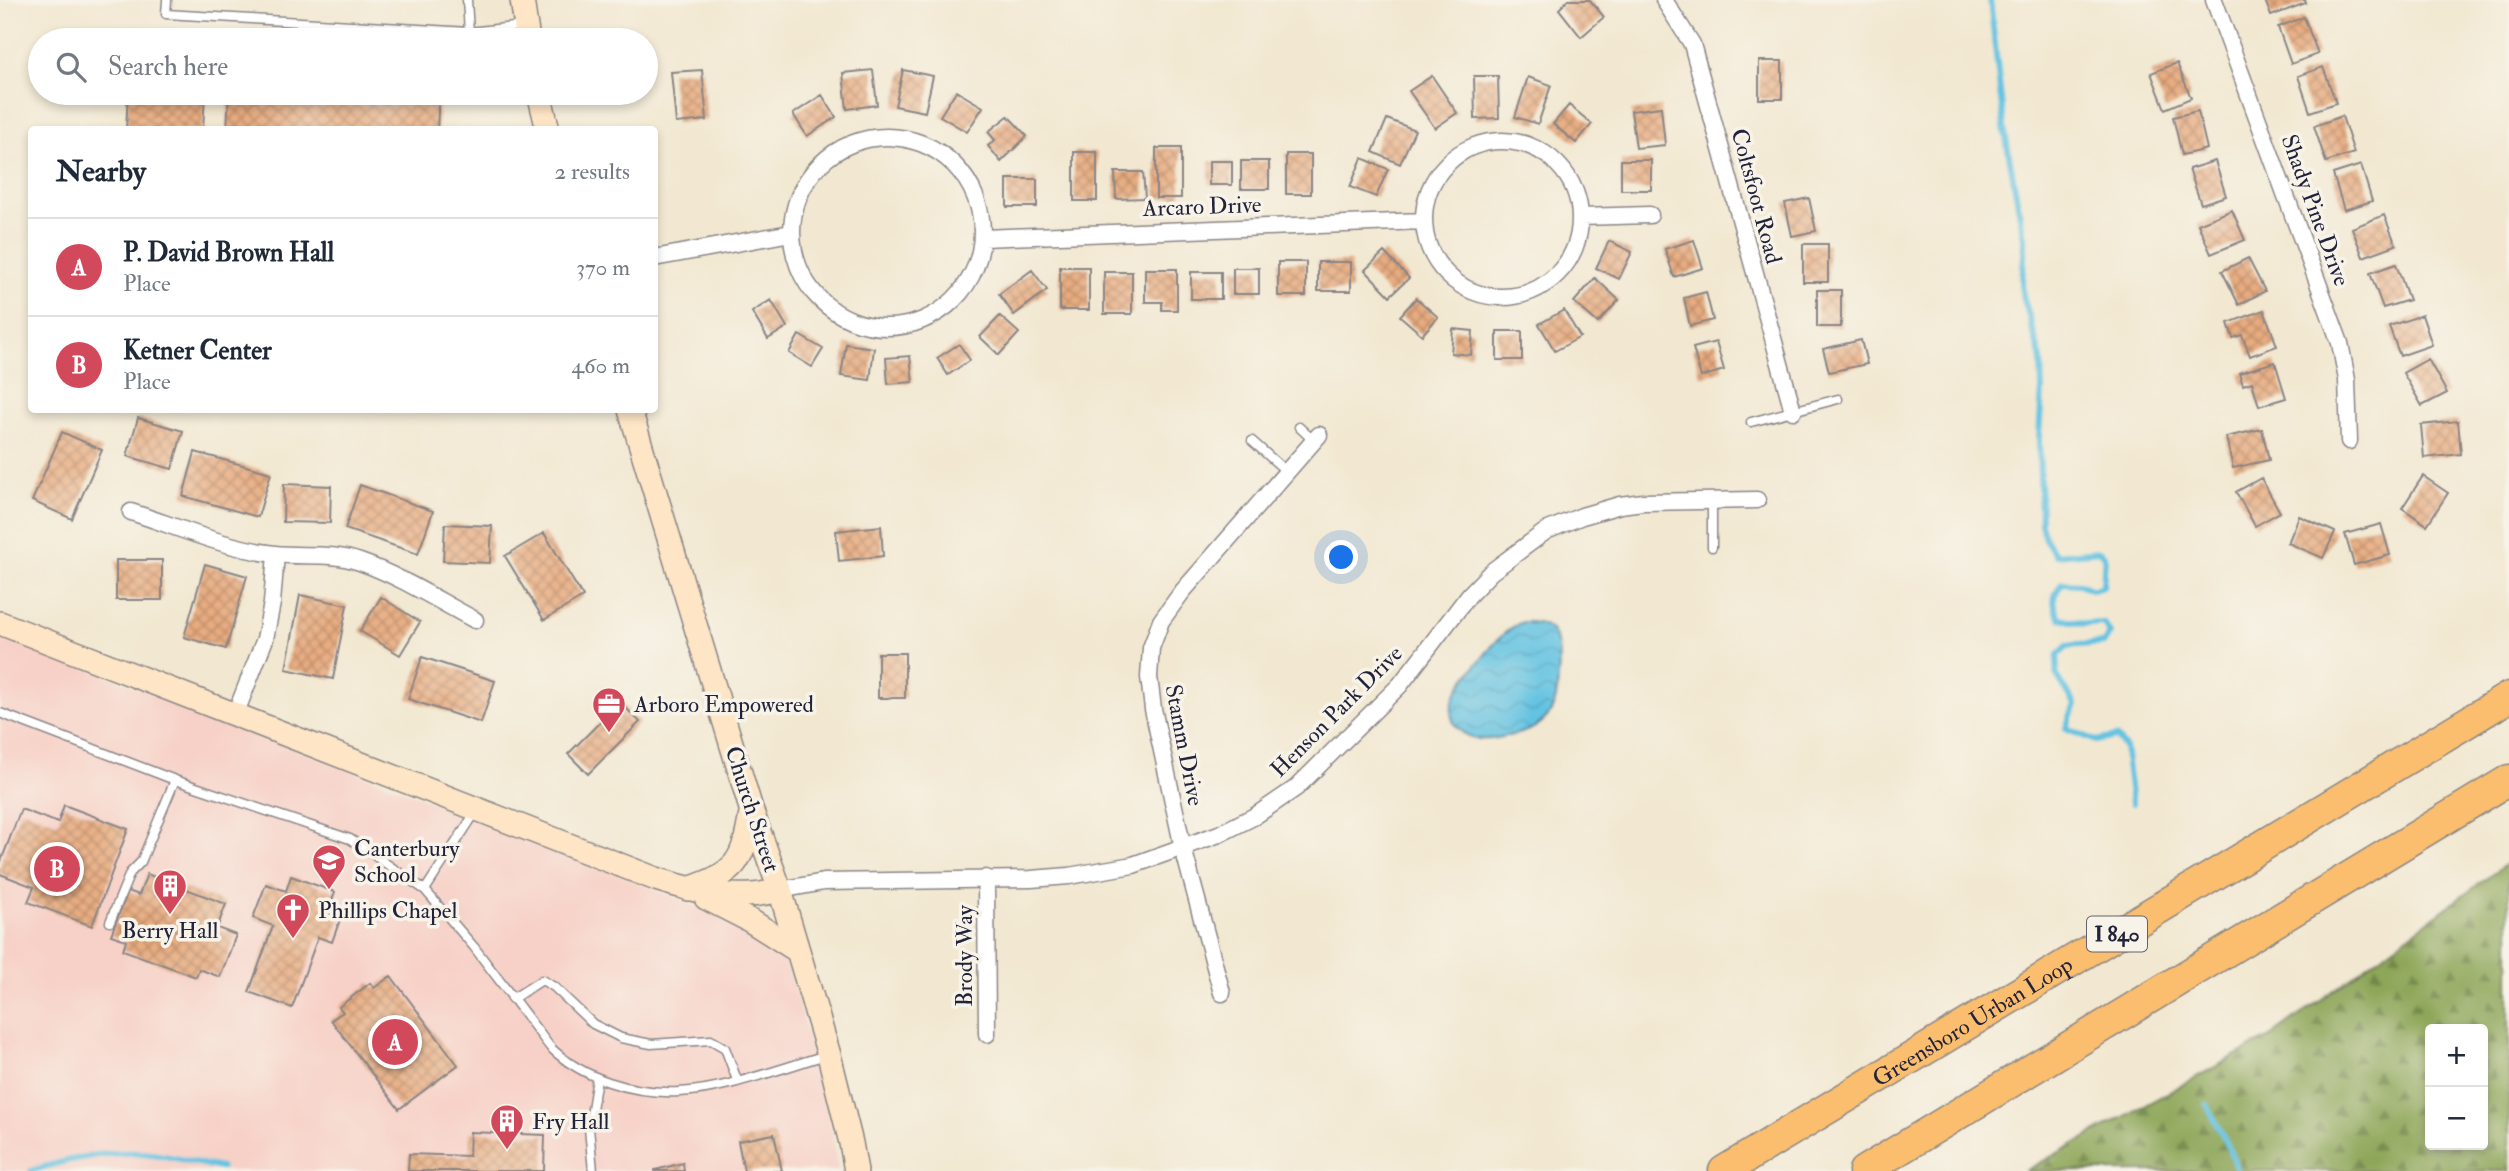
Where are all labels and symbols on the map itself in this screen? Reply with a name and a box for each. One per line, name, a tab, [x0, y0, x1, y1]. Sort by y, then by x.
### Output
street label: Coltsfoot Road	[1725, 125, 1788, 267]
street label: Shady Pine Drive	[2275, 130, 2356, 290]
street label: Arcaro Drive	[1141, 190, 1262, 223]
your location	[1324, 540, 1358, 574]
street label: Henson Park Drive	[1264, 639, 1409, 784]
street label: Stamm Drive	[1159, 682, 1211, 809]
office icon: Arboro Empowered	[590, 685, 628, 734]
place label: Arboro Empowered	[633, 690, 814, 720]
street label: Church Street	[719, 743, 787, 876]
place label: Canterbury School	[354, 834, 460, 889]
school or university icon: Canterbury School	[310, 842, 348, 891]
pin: B	[34, 843, 80, 895]
building icon: Berry Hall	[151, 867, 189, 916]
church icon: Phillips Chapel	[274, 891, 312, 940]
place label: Phillips Chapel	[318, 896, 457, 926]
street label: Brody Way	[950, 904, 979, 1007]
place label: Berry Hall	[122, 916, 219, 945]
road number: I 840	[2087, 916, 2147, 951]
street label: Greensboro Urban Loop	[1867, 950, 2079, 1093]
pin: A	[372, 1016, 418, 1068]
building icon: Fry Hall	[488, 1102, 526, 1151]
place label: Fry Hall	[532, 1107, 610, 1136]

